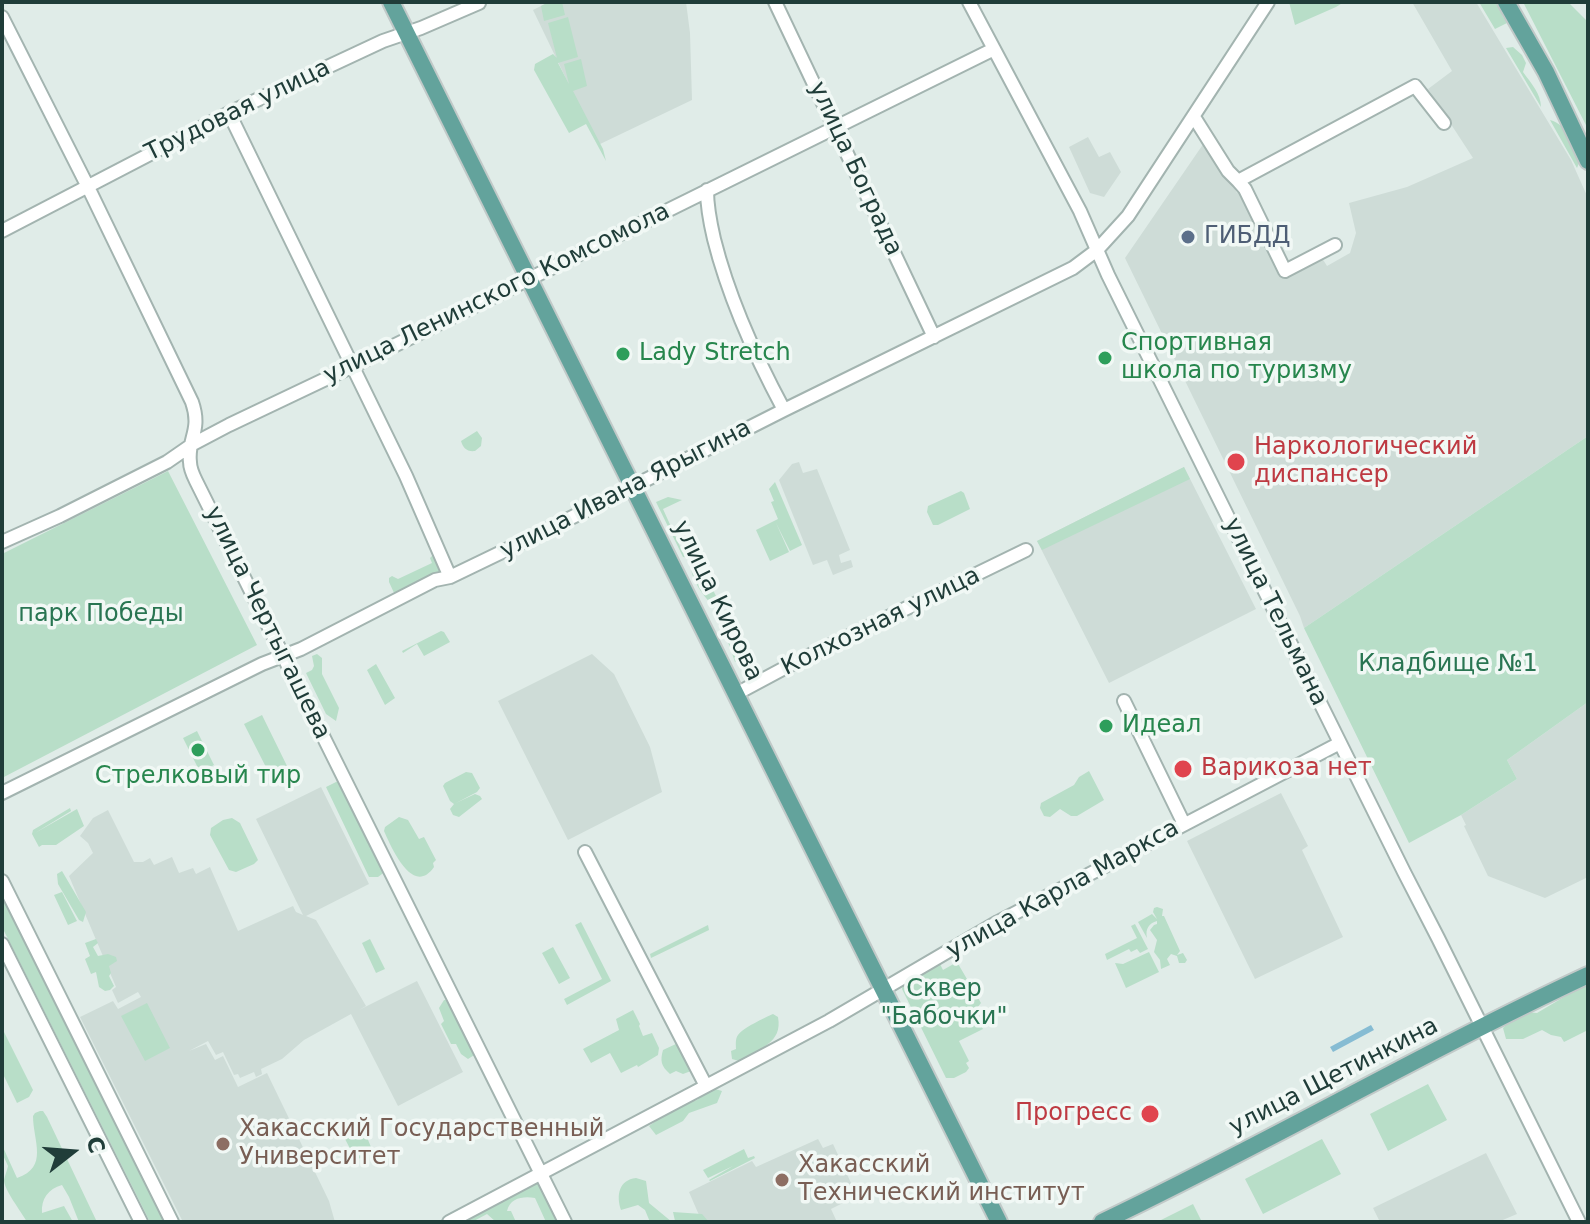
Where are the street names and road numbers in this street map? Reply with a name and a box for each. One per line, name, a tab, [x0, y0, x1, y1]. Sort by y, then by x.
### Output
street label: Трудовая улица	[141, 54, 335, 168]
street label: улица Бограда	[802, 77, 908, 261]
street label: улица Ленинского Комсомола	[319, 197, 675, 391]
street label: улица Ивана Ярыгина	[496, 414, 756, 566]
street label: улица Чертыгашева	[198, 502, 336, 744]
street label: улица Тельмана	[1217, 513, 1333, 711]
street label: улица Кирова	[666, 516, 768, 686]
street label: Колхозная улица	[777, 561, 985, 683]
street label: улица Карла Маркса	[942, 814, 1184, 966]
street label: улица Щетинкина	[1225, 1012, 1443, 1142]

